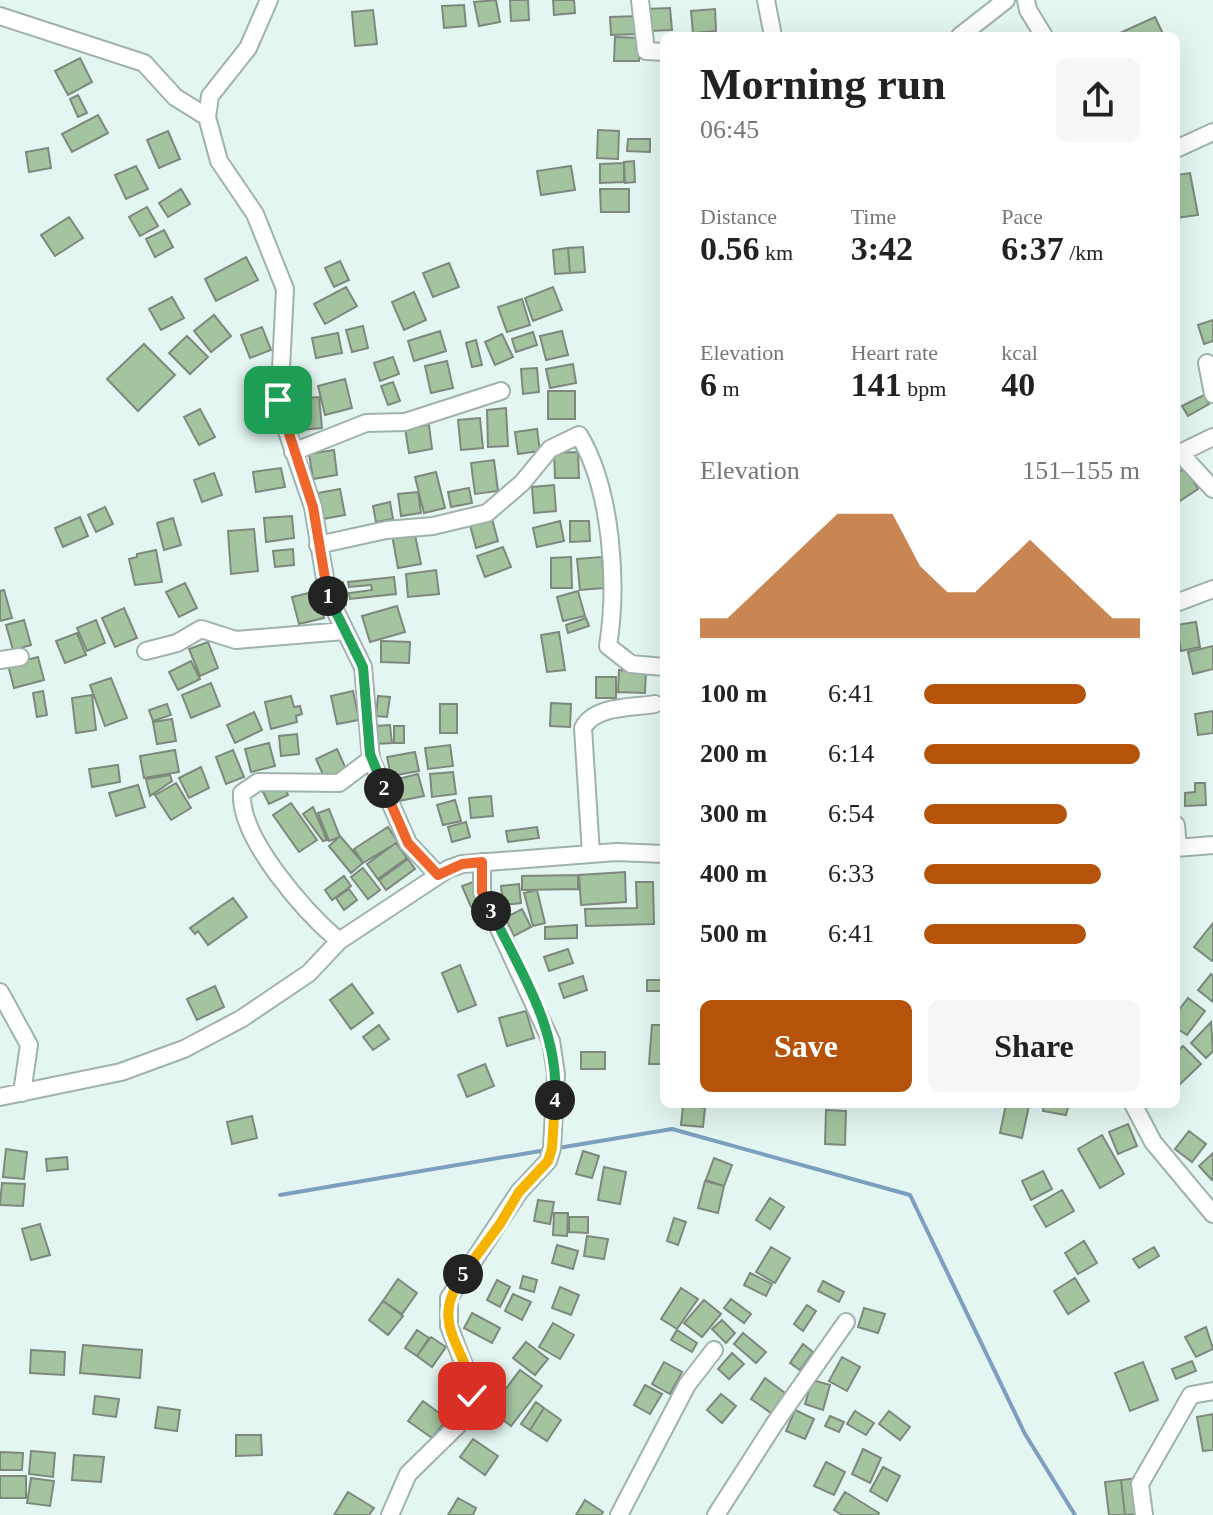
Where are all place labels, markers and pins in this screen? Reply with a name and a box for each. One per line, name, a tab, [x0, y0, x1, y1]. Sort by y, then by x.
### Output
pin	[244, 366, 312, 434]
pin: 1	[308, 576, 348, 616]
pin: 2	[364, 768, 404, 808]
pin: 3	[471, 891, 511, 931]
pin: 4	[535, 1080, 575, 1120]
pin: 5	[443, 1254, 483, 1294]
pin	[438, 1362, 506, 1430]

